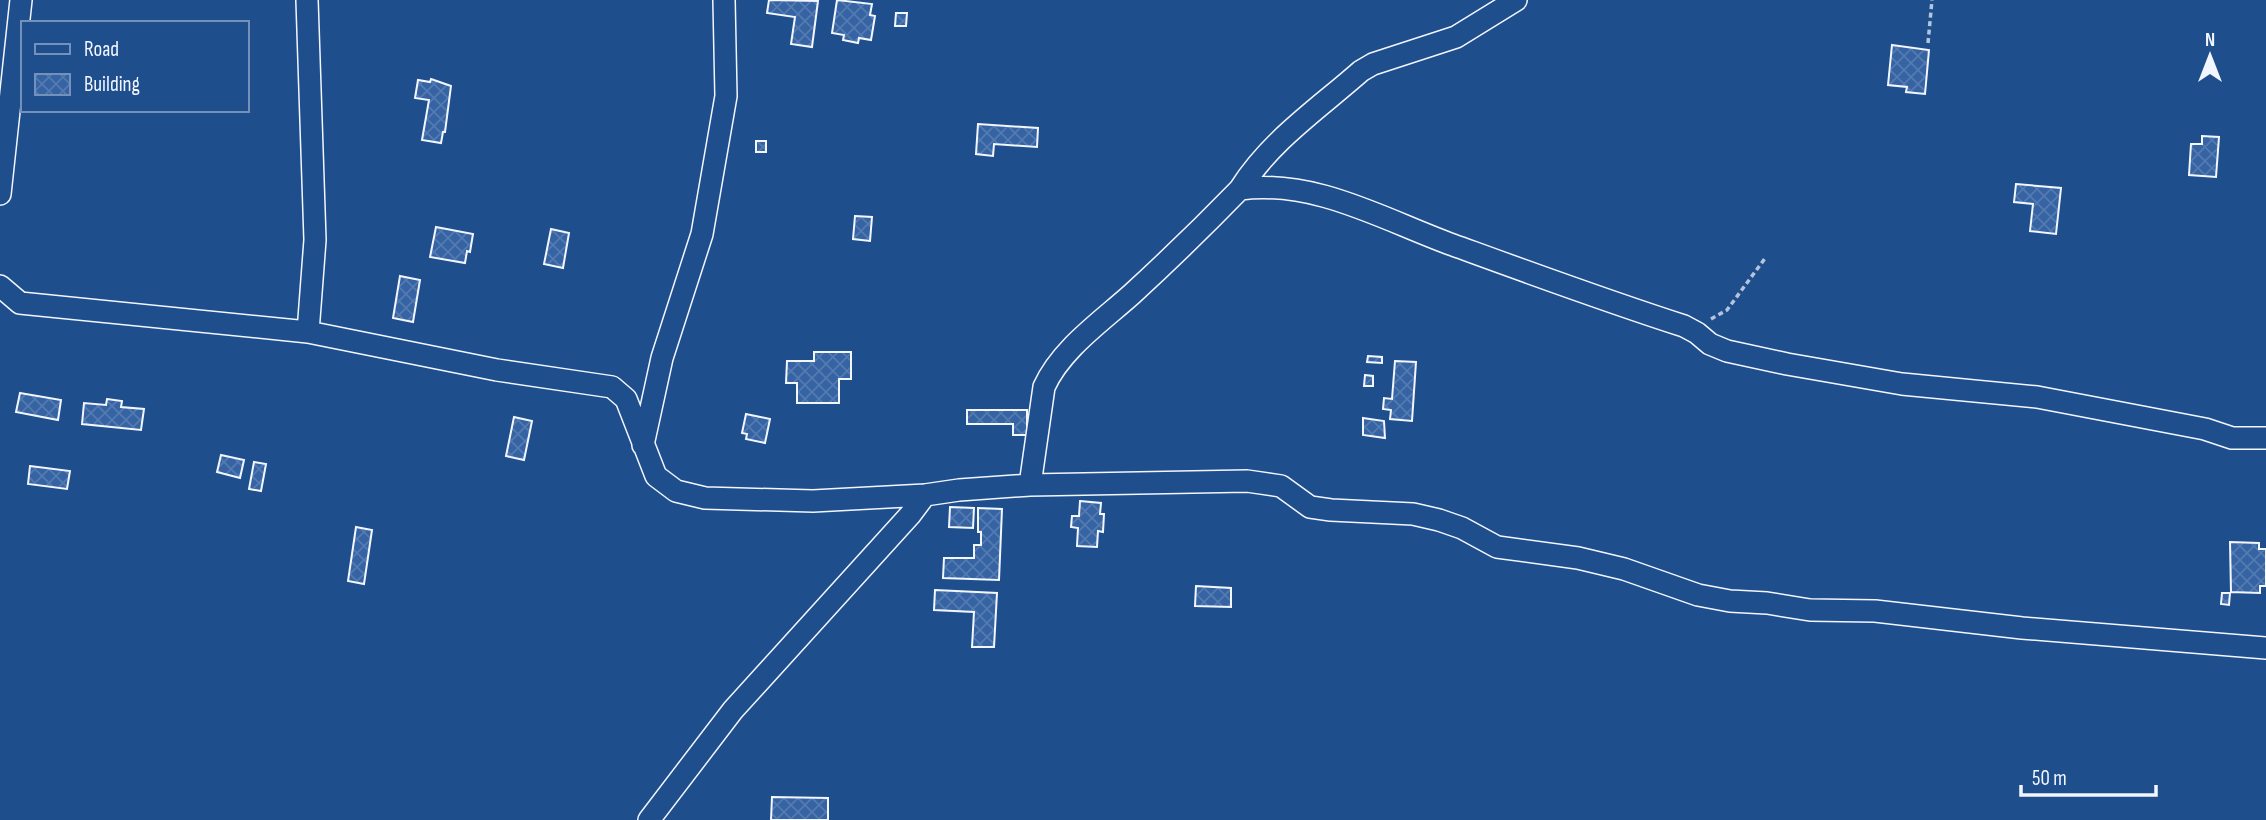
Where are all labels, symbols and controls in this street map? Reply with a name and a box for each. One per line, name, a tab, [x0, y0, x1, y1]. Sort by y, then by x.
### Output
legend	[21, 21, 248, 112]
north arrow	[2175, 21, 2245, 91]
text: N	[2205, 29, 2215, 52]
text: Road	[84, 37, 119, 62]
text: Building	[84, 72, 140, 97]
scale bar	[2021, 754, 2156, 798]
text: 50 m	[2032, 766, 2067, 791]

